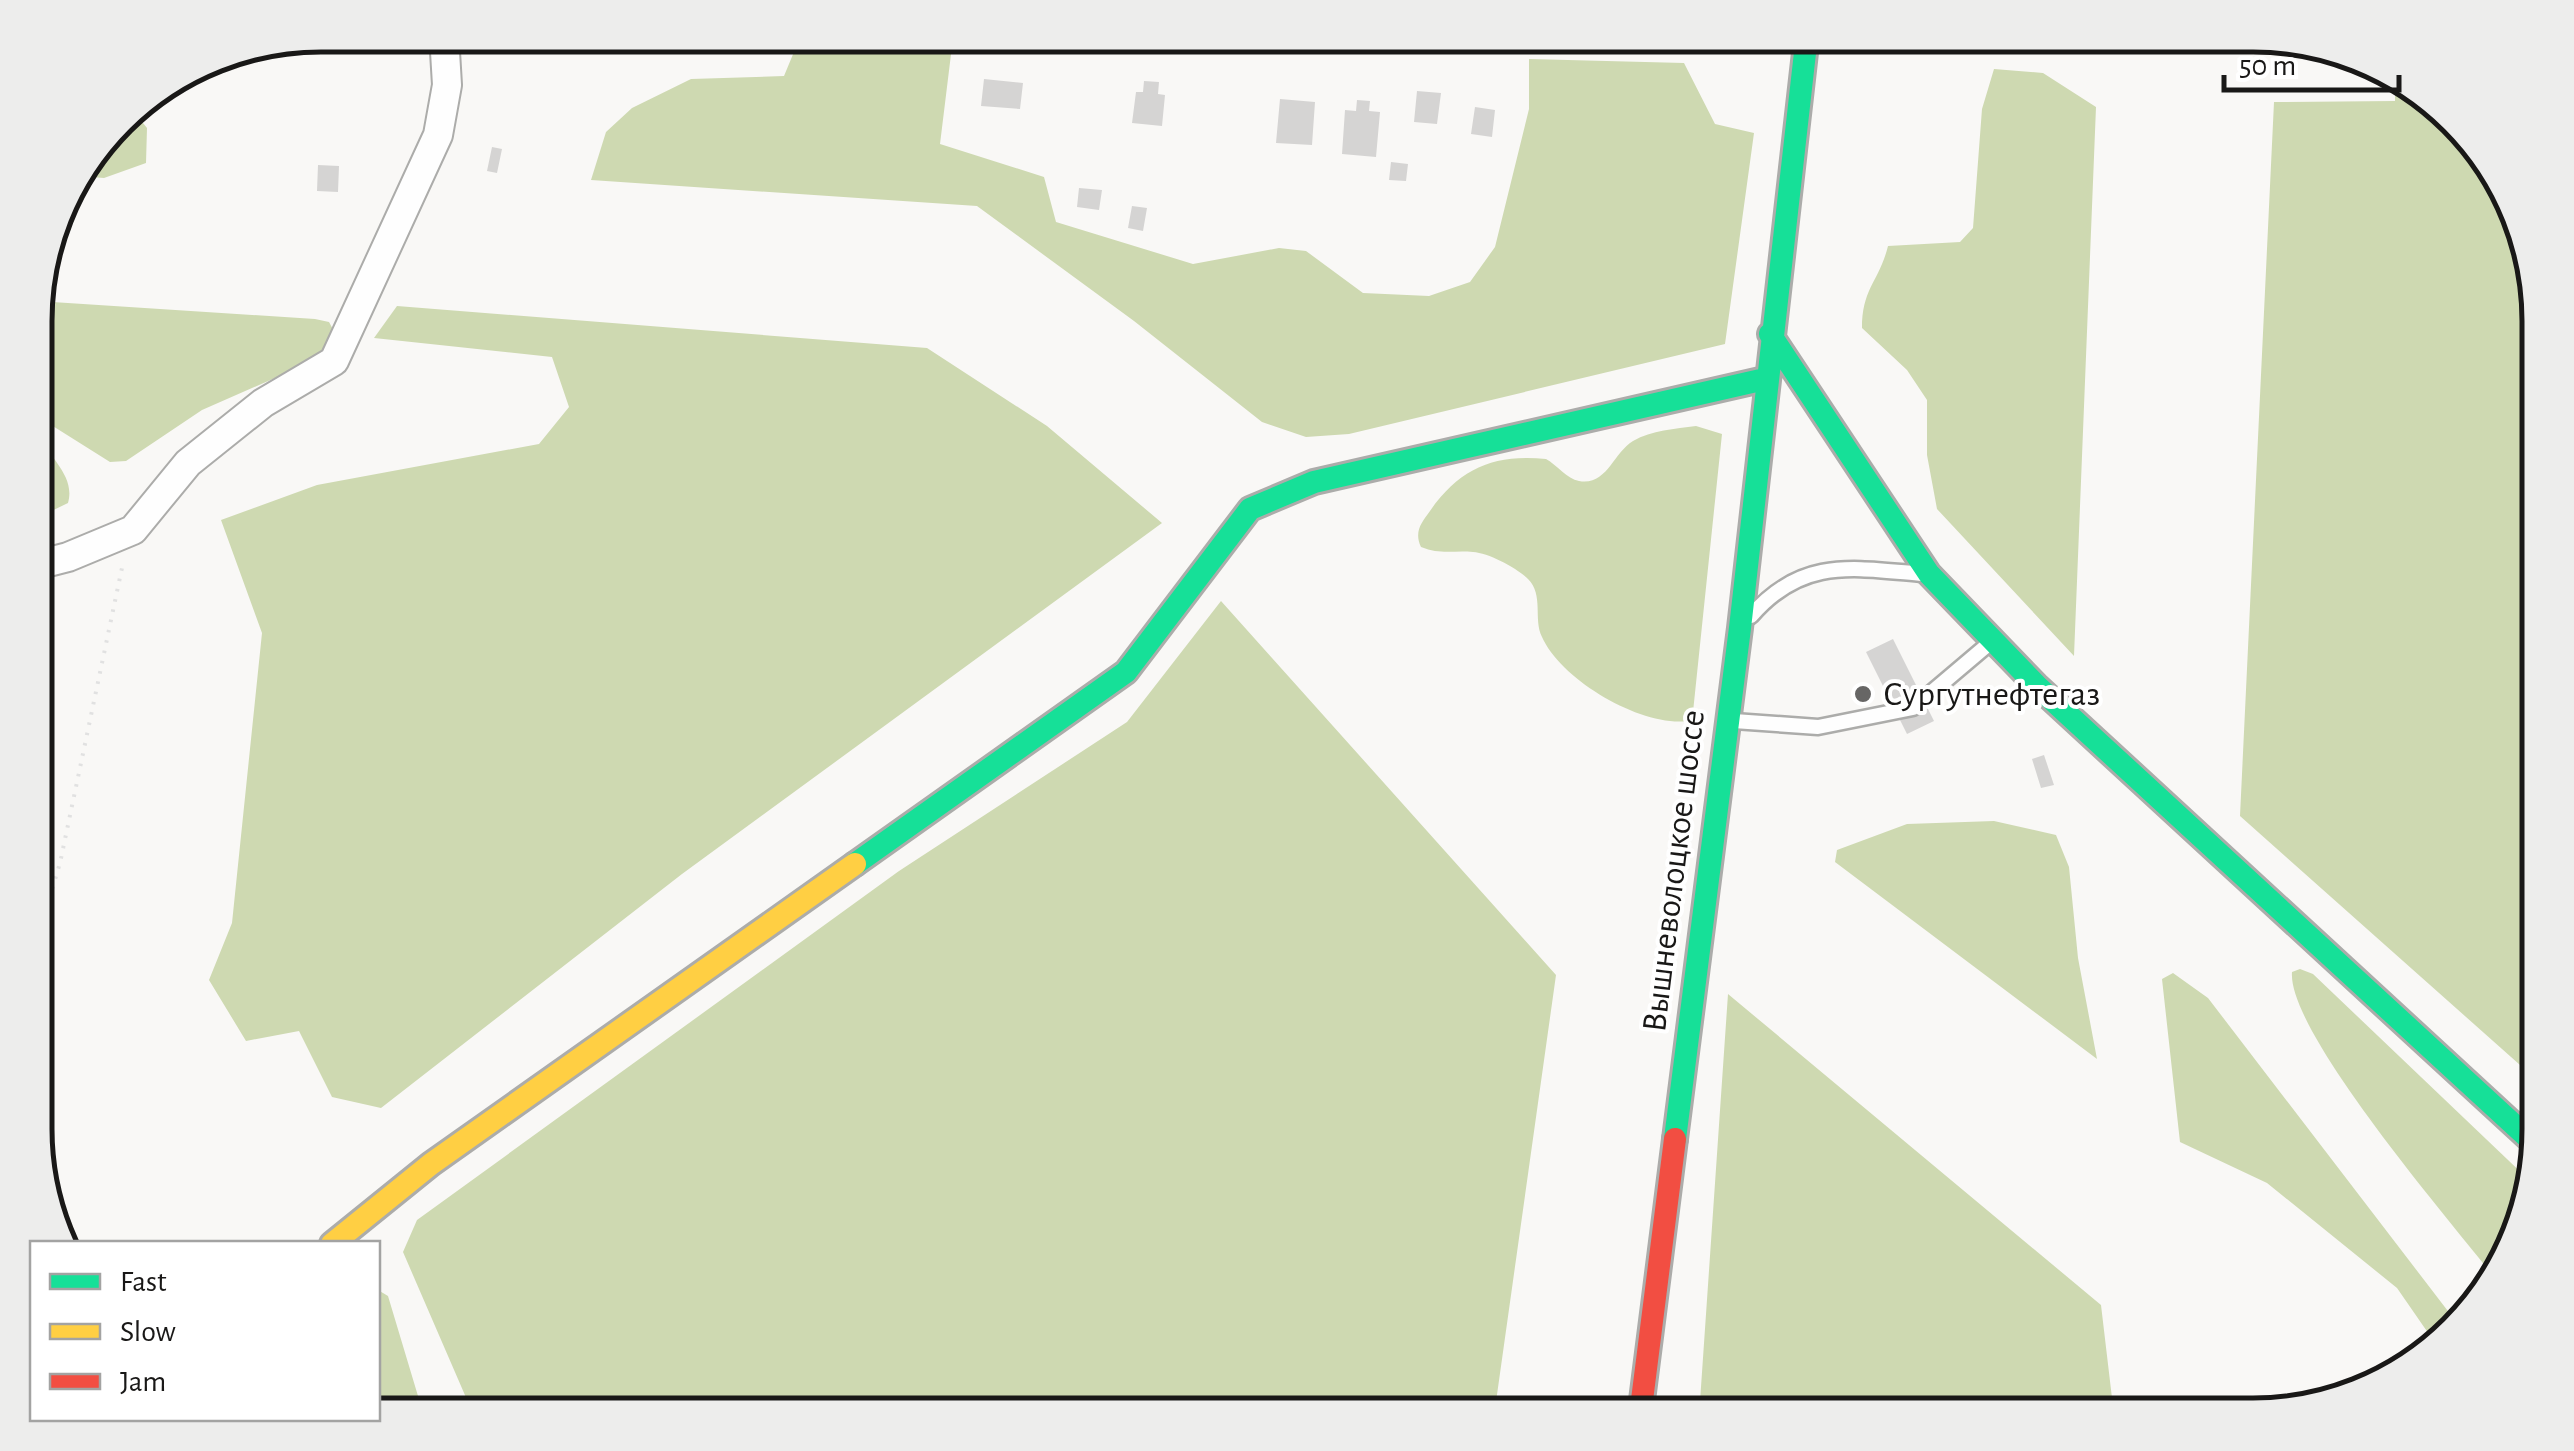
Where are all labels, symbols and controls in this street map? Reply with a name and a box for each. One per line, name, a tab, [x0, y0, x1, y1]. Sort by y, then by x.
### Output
scale bar	[2224, 30, 2399, 92]
text: 50 m	[2239, 51, 2296, 81]
place label: Сургутнефтегаз	[1883, 677, 2100, 712]
marker: Сургутнефтегаз	[1852, 683, 1874, 705]
street label: Вышневолоцкое шоссе	[1637, 708, 1711, 1034]
legend	[30, 1241, 380, 1421]
text: Fast	[120, 1267, 167, 1297]
text: Slow	[120, 1317, 176, 1347]
text: Jam	[120, 1367, 166, 1397]

